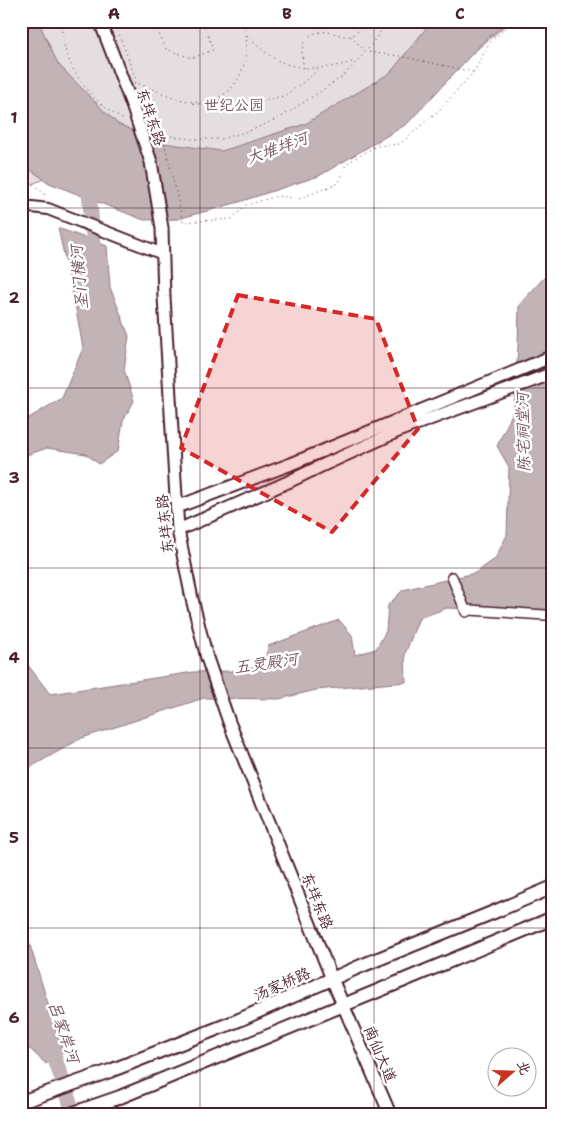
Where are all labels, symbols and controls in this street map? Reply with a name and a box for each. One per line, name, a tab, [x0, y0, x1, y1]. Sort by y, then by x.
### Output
text: A	[108, 3, 120, 24]
text: B	[282, 3, 292, 24]
text: C	[455, 3, 465, 24]
street label: 东垟东路	[132, 85, 170, 149]
park label: 世纪公园	[204, 95, 264, 115]
text: 1	[10, 107, 18, 128]
water label: 大堆垟河	[243, 126, 313, 169]
water label: 圣门横河	[65, 241, 92, 310]
text: 2	[8, 287, 20, 308]
water label: 陈宅祠堂河	[512, 389, 534, 472]
text: 3	[8, 467, 20, 488]
street label: 东垟东路	[152, 493, 178, 555]
text: 4	[8, 647, 20, 668]
water label: 五灵殿河	[233, 648, 302, 678]
text: 5	[9, 827, 19, 848]
street label: 东垟东路	[296, 869, 338, 933]
street label: 汤家桥路	[251, 963, 313, 1005]
water label: 吕家岸河	[44, 998, 85, 1069]
text: 6	[8, 1007, 20, 1028]
street label: 南仙大道	[359, 1022, 401, 1086]
north arrow	[486, 1048, 536, 1098]
text: 北	[513, 1058, 535, 1077]

